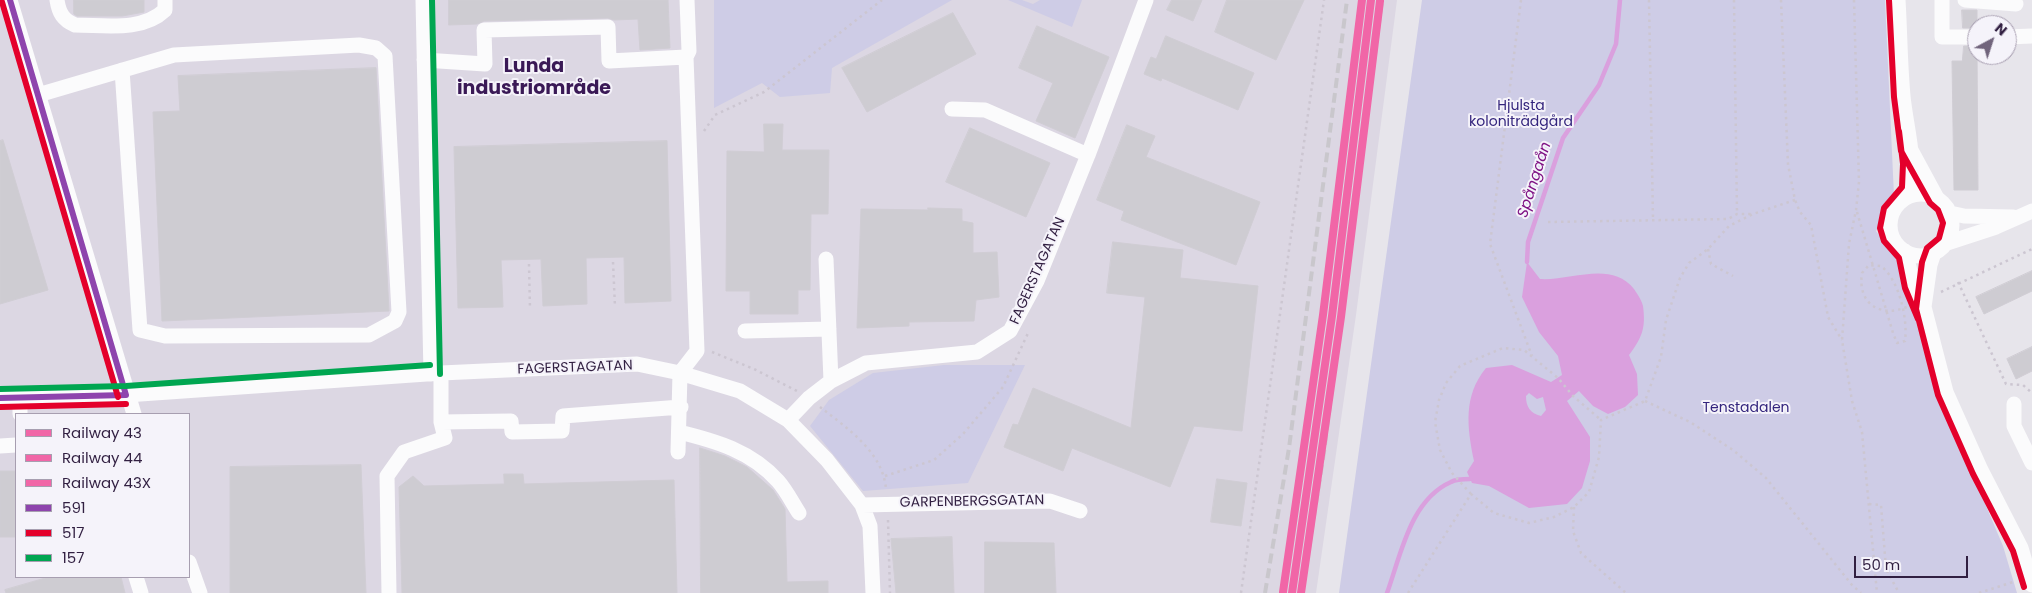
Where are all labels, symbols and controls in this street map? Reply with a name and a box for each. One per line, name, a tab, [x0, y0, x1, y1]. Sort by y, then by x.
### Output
north arrow	[1967, 15, 2017, 65]
text: N	[1991, 18, 2011, 40]
district label: Lunda industriområde	[457, 56, 611, 100]
park label: Hjulsta koloniträdgård	[1469, 98, 1573, 130]
water label: Spångaån	[1514, 140, 1556, 220]
street label: FAGERSTAGATAN	[1007, 215, 1069, 327]
street label: FAGERSTAGATAN	[517, 358, 633, 378]
park label: Tenstadalen	[1702, 400, 1790, 416]
legend	[15, 413, 190, 578]
text: Railway 43	[62, 422, 142, 443]
text: Railway 44	[62, 447, 142, 468]
text: Railway 43X	[62, 472, 151, 493]
street label: GARPENBERGSGATAN	[900, 492, 1044, 512]
text: 591	[62, 497, 86, 518]
text: 517	[62, 522, 84, 543]
scale bar	[1857, 546, 1971, 578]
text: 157	[62, 547, 84, 568]
text: 50 m	[1862, 554, 1900, 575]

